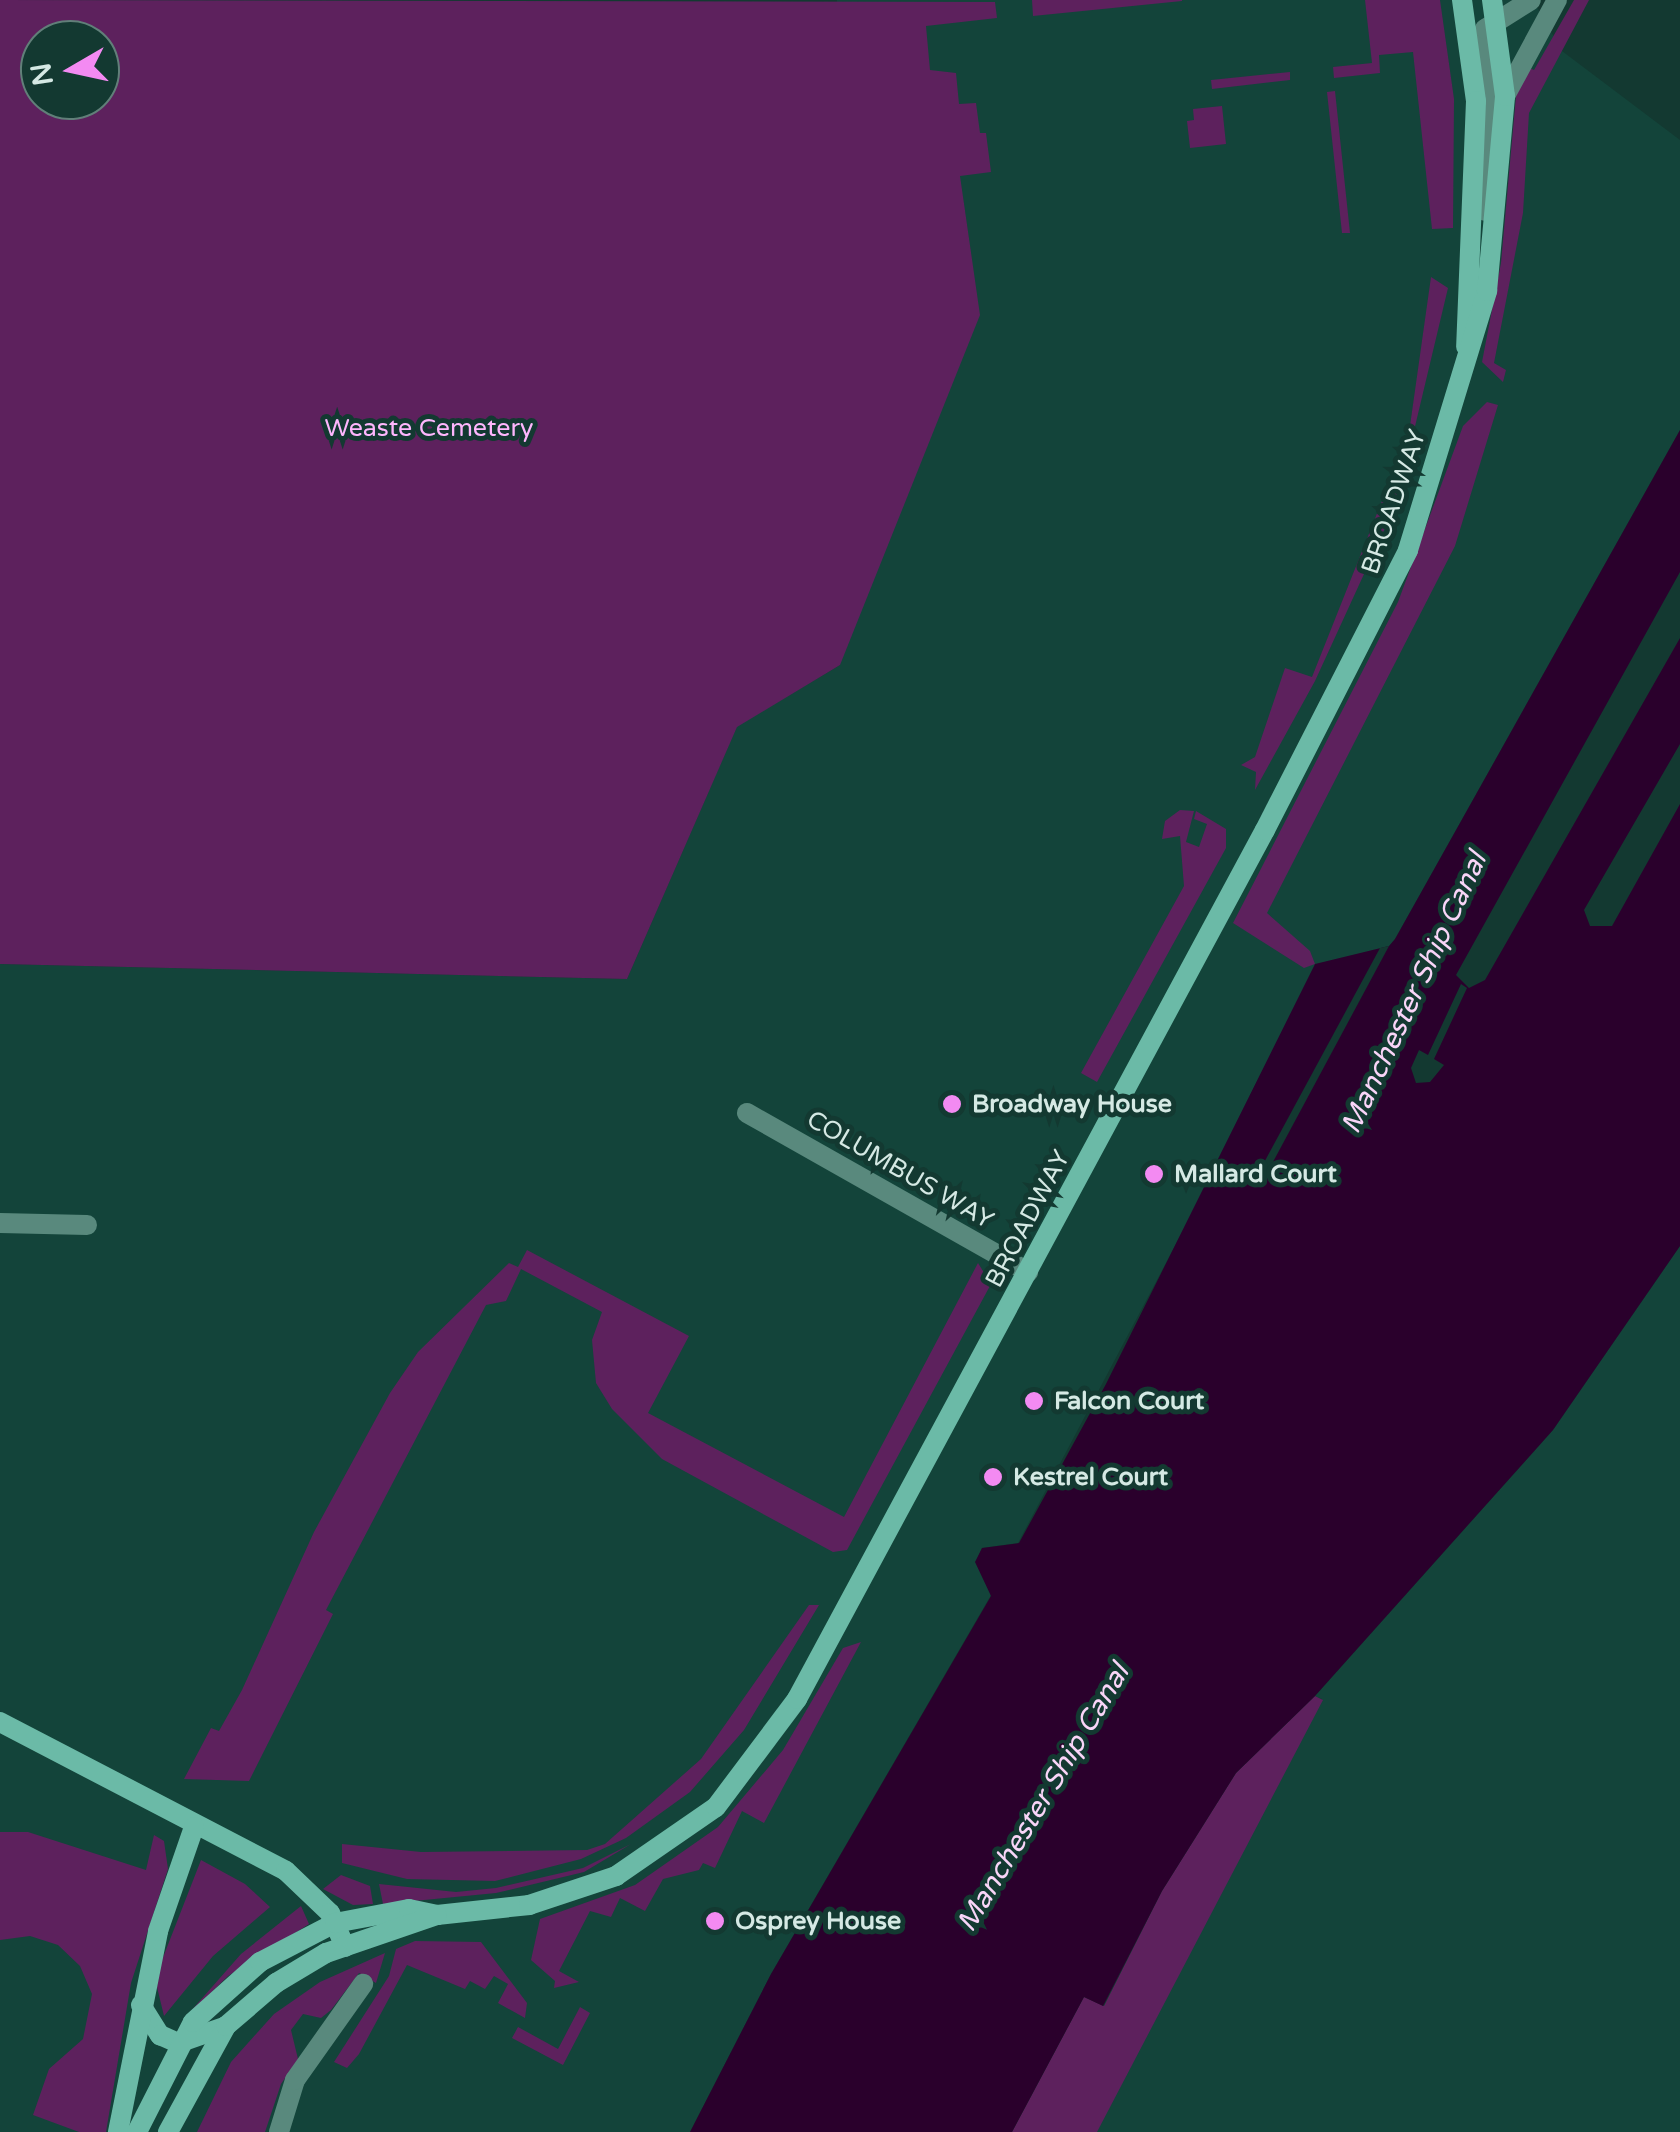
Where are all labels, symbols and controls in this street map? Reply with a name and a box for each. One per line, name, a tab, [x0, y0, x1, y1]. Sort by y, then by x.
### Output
north arrow	[20, 20, 120, 120]
text: N	[24, 61, 61, 88]
park label: Weaste Cemetery	[324, 413, 534, 443]
street label: BROADWAY	[1355, 426, 1433, 578]
water label: Manchester Ship Canal	[1334, 847, 1494, 1139]
place label: Broadway House	[972, 1089, 1172, 1119]
marker: Broadway House	[941, 1093, 963, 1115]
street label: COLUMBUS WAY	[801, 1104, 999, 1236]
street label: BROADWAY	[979, 1145, 1077, 1293]
place label: Mallard Court	[1174, 1159, 1337, 1189]
marker: Mallard Court	[1143, 1163, 1165, 1185]
place label: Falcon Court	[1054, 1386, 1204, 1416]
marker: Falcon Court	[1023, 1390, 1045, 1412]
place label: Kestrel Court	[1013, 1462, 1168, 1492]
marker: Kestrel Court	[982, 1466, 1004, 1488]
water label: Manchester Ship Canal	[950, 1658, 1136, 1938]
place label: Osprey House	[735, 1906, 901, 1936]
marker: Osprey House	[704, 1910, 726, 1932]

